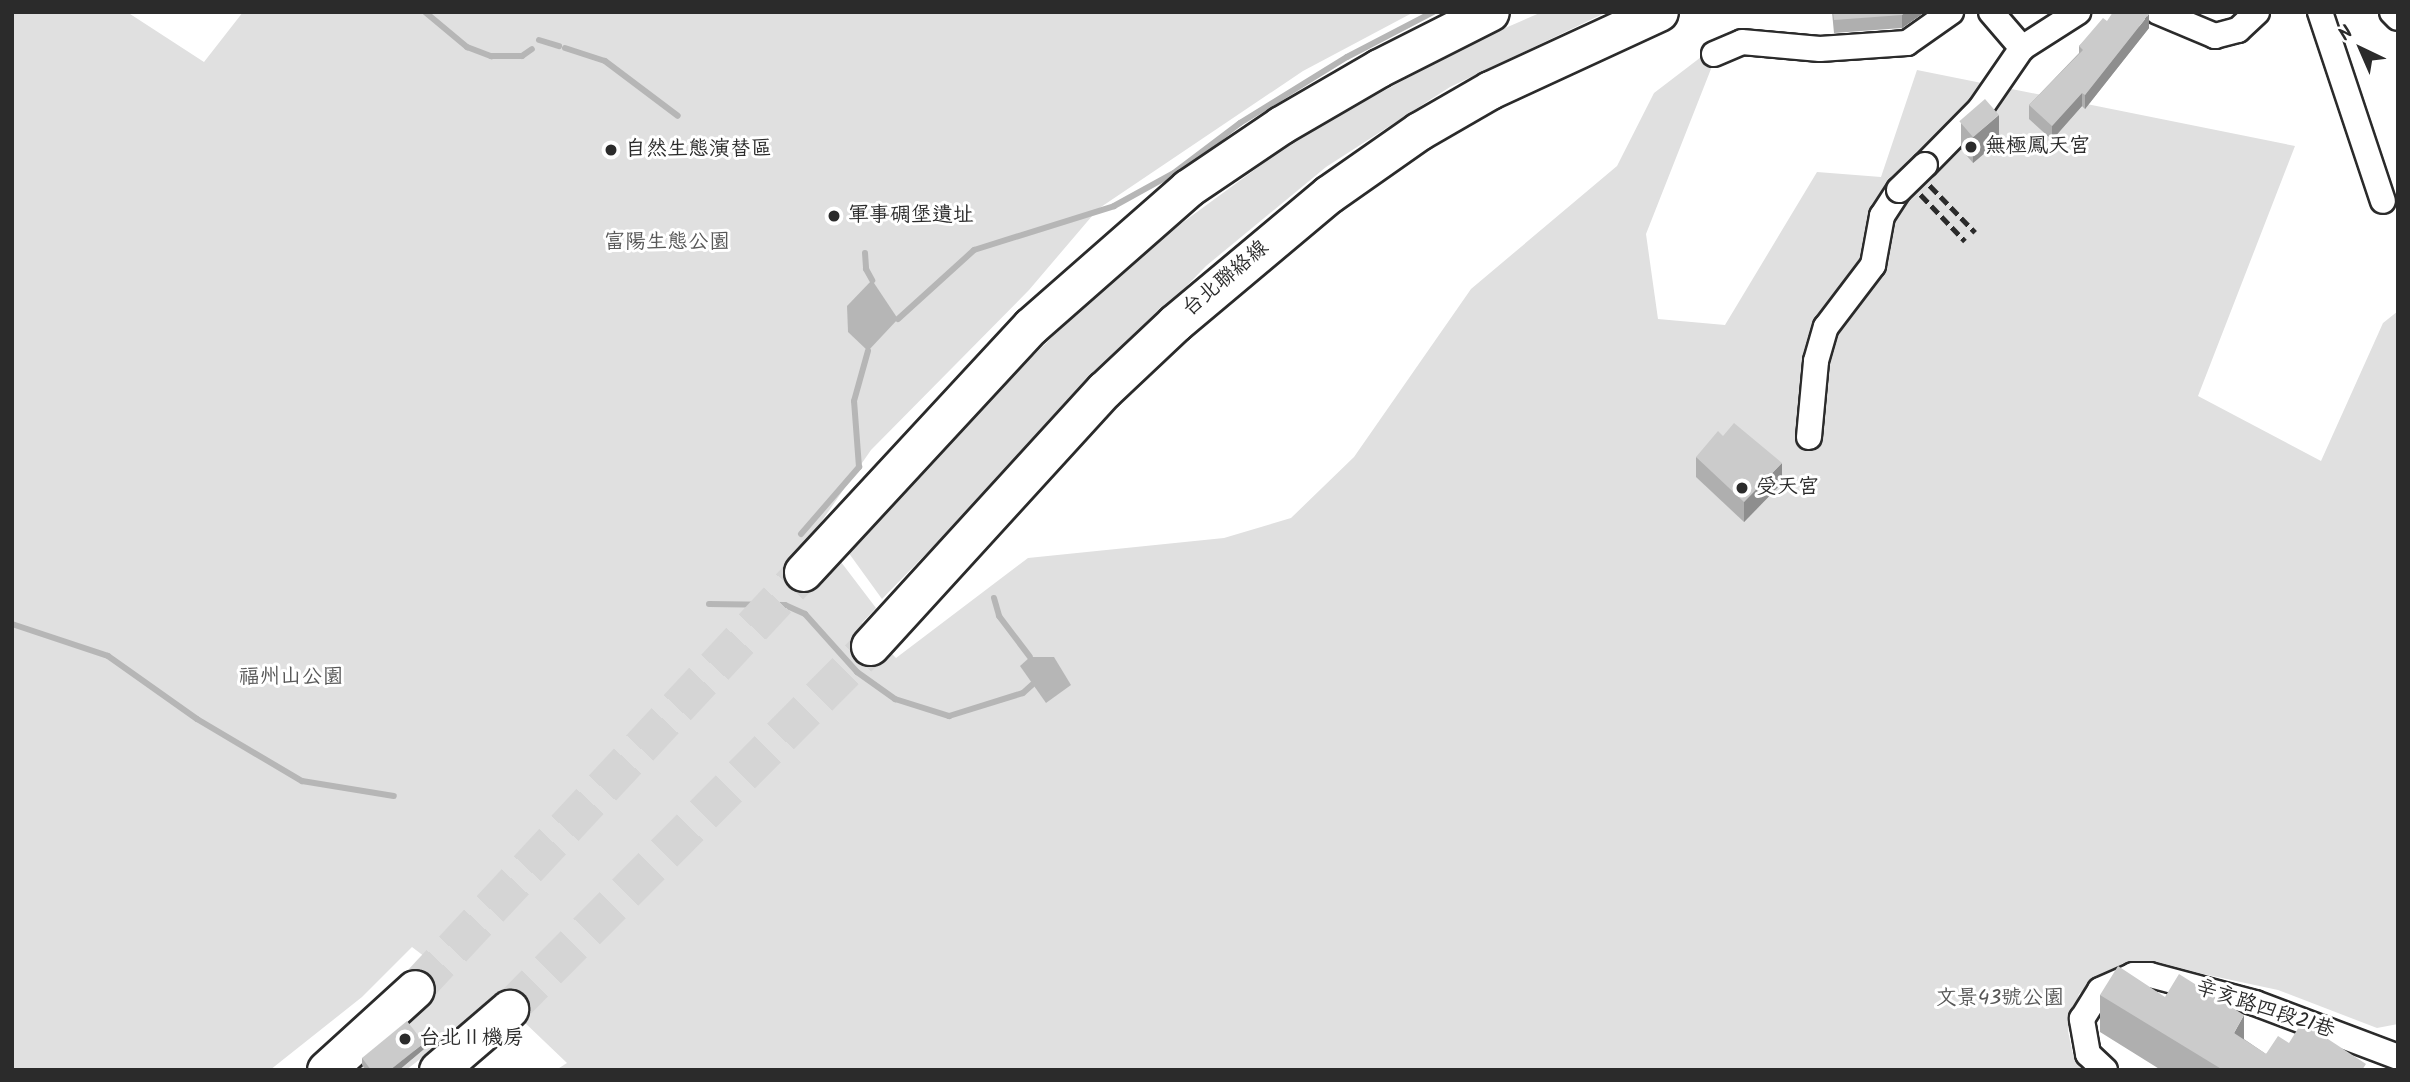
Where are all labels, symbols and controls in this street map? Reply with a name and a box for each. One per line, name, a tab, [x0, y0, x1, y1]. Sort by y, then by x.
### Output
north arrow	[2326, 14, 2396, 84]
text: N	[2332, 19, 2361, 49]
place label: 無極鳳天宮	[1985, 134, 2090, 160]
place label: 自然生態演替區	[625, 137, 772, 163]
marker: 無極鳳天宮	[1963, 139, 1979, 155]
marker: 自然生態演替區	[603, 142, 619, 158]
place label: 軍事碉堡遺址	[848, 203, 974, 229]
marker: 軍事碉堡遺址	[826, 208, 842, 224]
park label: 富陽生態公園	[604, 230, 730, 256]
street label: 台北聯絡線	[1178, 236, 1274, 322]
place label: 受天宮	[1756, 475, 1819, 501]
marker: 受天宮	[1734, 480, 1750, 496]
park label: 福州山公園	[239, 665, 343, 691]
street label: 辛亥路四段21巷	[2192, 976, 2338, 1044]
park label: 文景43號公園	[1936, 986, 2064, 1012]
place label: 台北Ⅱ機房	[419, 1026, 524, 1052]
marker: 台北Ⅱ機房	[397, 1031, 413, 1047]

